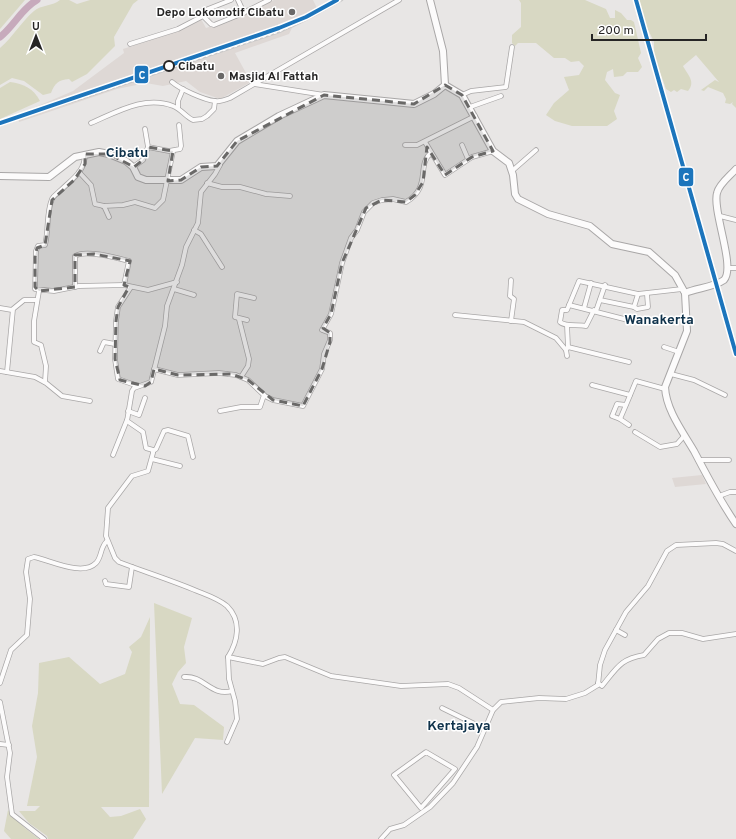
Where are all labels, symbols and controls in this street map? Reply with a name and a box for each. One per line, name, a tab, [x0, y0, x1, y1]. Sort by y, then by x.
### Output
place label: Depo Lokomotif Cibatu	[156, 5, 284, 21]
marker: Depo Lokomotif Cibatu	[287, 7, 297, 17]
north arrow	[16, 16, 56, 56]
scale bar	[592, 16, 706, 42]
text: U	[32, 20, 40, 34]
text: 200 m	[598, 23, 634, 39]
place label: Cibatu	[178, 59, 215, 75]
marker: Cibatu	[163, 60, 175, 72]
line badge: C	[134, 65, 149, 84]
text: C	[138, 69, 146, 83]
place label: Masjid Al Fattah	[229, 69, 318, 85]
marker: Masjid Al Fattah	[216, 71, 226, 81]
district label: Cibatu	[106, 145, 148, 162]
line badge: C	[678, 167, 694, 187]
text: C	[682, 171, 690, 185]
district label: Wanakerta	[624, 312, 694, 329]
district label: Kertajaya	[427, 718, 491, 735]

